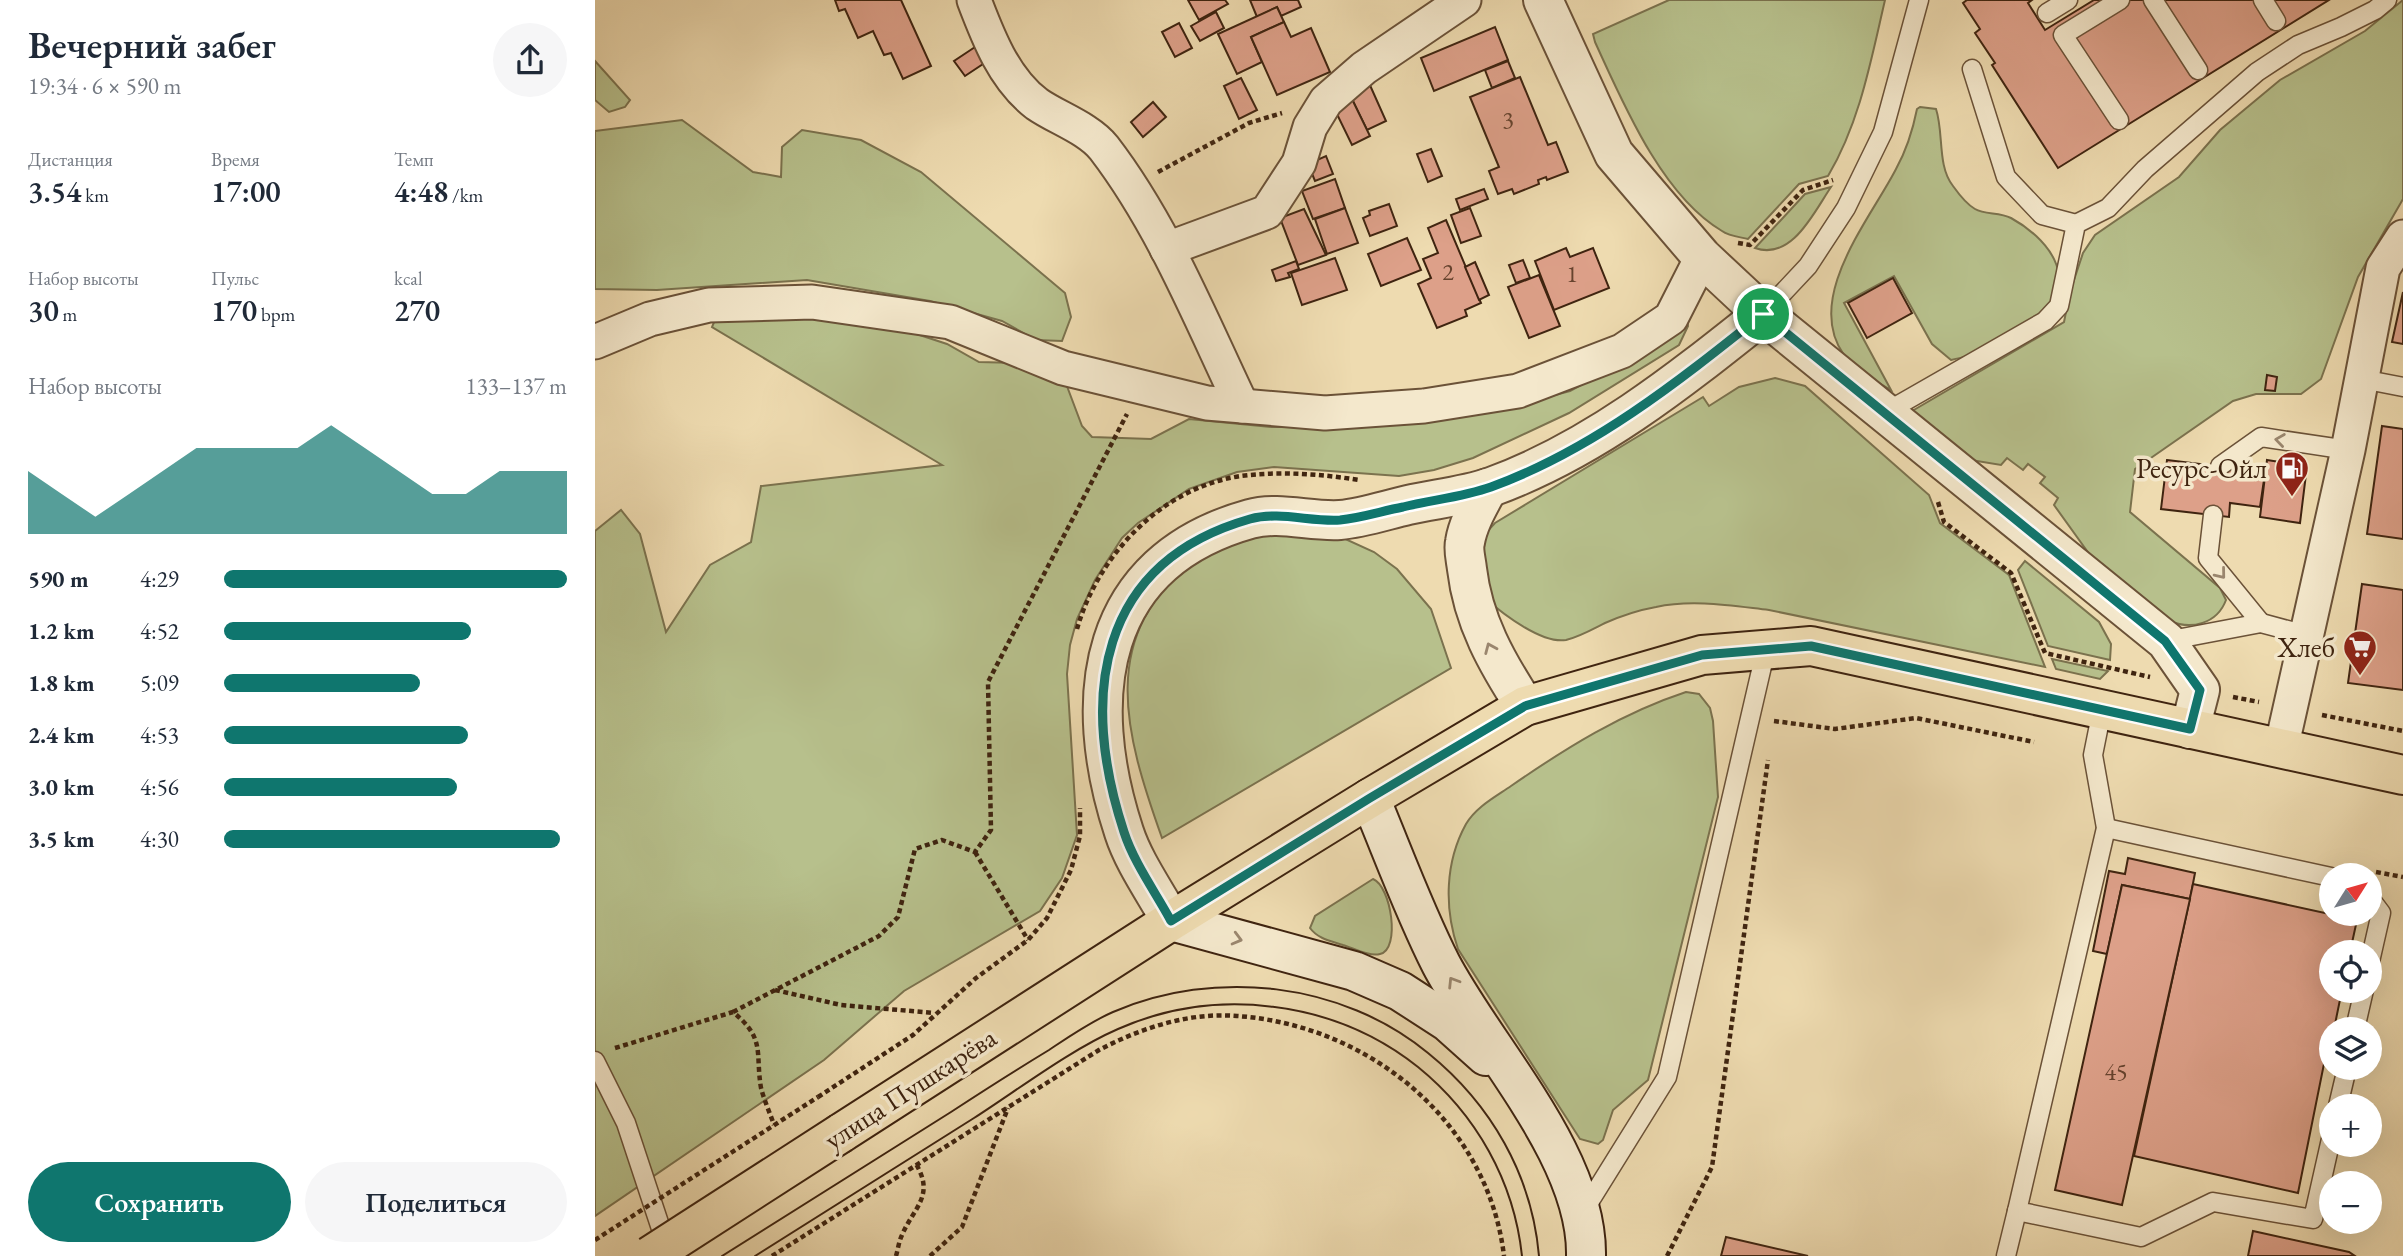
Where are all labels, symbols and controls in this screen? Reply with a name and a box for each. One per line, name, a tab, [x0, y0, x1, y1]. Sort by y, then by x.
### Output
text: Вечерний забег	[28, 20, 276, 69]
button: share	[493, 23, 567, 97]
text: 19:34 · 6 × 590 m	[28, 71, 181, 101]
house number: 3	[1502, 104, 1514, 135]
text: Дистанция	[28, 147, 113, 172]
text: Время	[211, 147, 260, 172]
text: Темп	[394, 147, 434, 172]
text: 3.54	[28, 172, 81, 211]
text: 17:00	[211, 172, 281, 211]
text: 4:48	[394, 172, 448, 211]
text: km	[81, 183, 109, 208]
text: /km	[448, 183, 483, 208]
house number: 2	[1442, 256, 1454, 287]
house number: 1	[1566, 258, 1578, 289]
text: Набор высоты	[28, 266, 139, 291]
text: Пульс	[211, 266, 259, 291]
text: kcal	[394, 266, 423, 291]
pin	[1733, 284, 1793, 344]
text: 30	[28, 291, 59, 330]
text: 170	[211, 291, 257, 330]
text: 270	[394, 291, 440, 330]
icon: arrive	[1744, 295, 1782, 333]
text: m	[59, 302, 77, 327]
text: bpm	[257, 302, 295, 327]
text: Набор высоты	[28, 371, 162, 401]
text: 133–137 m	[466, 371, 567, 401]
one-way arrow	[2274, 433, 2286, 448]
fuel station icon: Ресурс-Ойл	[2273, 449, 2311, 498]
place label: Ресурс-Ойл	[2136, 450, 2267, 486]
text: 590 m	[28, 564, 89, 594]
text: 4:29	[140, 564, 179, 594]
one-way arrow	[2212, 566, 2225, 578]
text: 1.2 km	[28, 616, 95, 646]
text: 4:52	[140, 616, 179, 646]
supermarket icon: Хлеб	[2341, 628, 2379, 677]
place label: Хлеб	[2277, 629, 2335, 665]
one-way arrow	[1484, 643, 1498, 655]
text: 1.8 km	[28, 668, 95, 698]
text: 5:09	[140, 668, 179, 698]
text: 2.4 km	[28, 720, 95, 750]
text: 4:53	[140, 720, 179, 750]
text: 3.0 km	[28, 772, 95, 802]
text: 4:56	[140, 772, 179, 802]
text: 3.5 km	[28, 824, 95, 854]
text: 4:30	[140, 824, 179, 854]
north arrow	[2319, 863, 2382, 926]
map controls	[2319, 863, 2382, 1234]
one-way arrow	[1231, 931, 1243, 945]
button: locate	[2319, 940, 2382, 1003]
one-way arrow	[1448, 977, 1461, 990]
button: layers	[2319, 1017, 2382, 1080]
street label: улица Пушкарёва	[817, 1018, 1004, 1157]
house number: 45	[2104, 1056, 2128, 1087]
button: +	[2319, 1094, 2382, 1157]
button: Сохранить	[28, 1162, 291, 1242]
button: Поделиться	[305, 1162, 567, 1242]
button: −	[2319, 1171, 2382, 1234]

